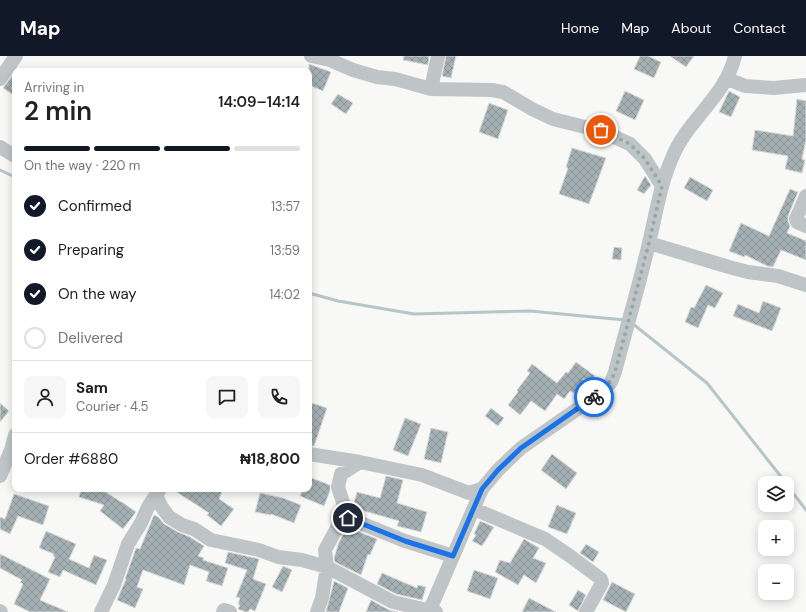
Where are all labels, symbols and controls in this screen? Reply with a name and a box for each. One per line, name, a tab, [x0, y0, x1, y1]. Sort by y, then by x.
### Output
text: Map	[20, 16, 60, 41]
text: Home	[561, 19, 599, 37]
text: Map	[621, 19, 649, 37]
text: About	[671, 19, 711, 37]
text: Contact	[733, 19, 786, 37]
text: Arriving in	[24, 79, 84, 96]
text: 14:09–14:14	[218, 92, 300, 112]
text: 2 min	[24, 94, 92, 128]
pin	[584, 113, 618, 147]
icon: bag	[590, 119, 612, 141]
text: On the way · 220 m	[24, 157, 140, 174]
icon: check	[24, 195, 46, 217]
text: Confirmed	[58, 196, 132, 216]
text: 13:57	[271, 198, 300, 215]
icon: check	[24, 239, 46, 261]
text: Preparing	[58, 240, 124, 260]
text: 13:59	[270, 242, 300, 259]
icon: check	[24, 283, 46, 305]
text: On the way	[58, 284, 137, 304]
text: 14:02	[269, 286, 300, 303]
text: Delivered	[58, 328, 123, 348]
button: person	[24, 376, 66, 418]
button: chat	[206, 376, 248, 418]
button: phone	[258, 376, 300, 418]
courier	[574, 377, 614, 417]
text: Sam	[76, 378, 108, 398]
icon: bike	[583, 386, 605, 408]
text: Courier · 4.5	[76, 398, 149, 415]
text: Order #6880	[24, 449, 118, 469]
text: ₦18,800	[240, 449, 300, 469]
map controls	[758, 476, 794, 600]
button: layers	[758, 476, 794, 512]
pin	[331, 501, 365, 535]
icon: home	[337, 507, 359, 529]
button: +	[758, 520, 794, 556]
button: −	[758, 564, 794, 600]

